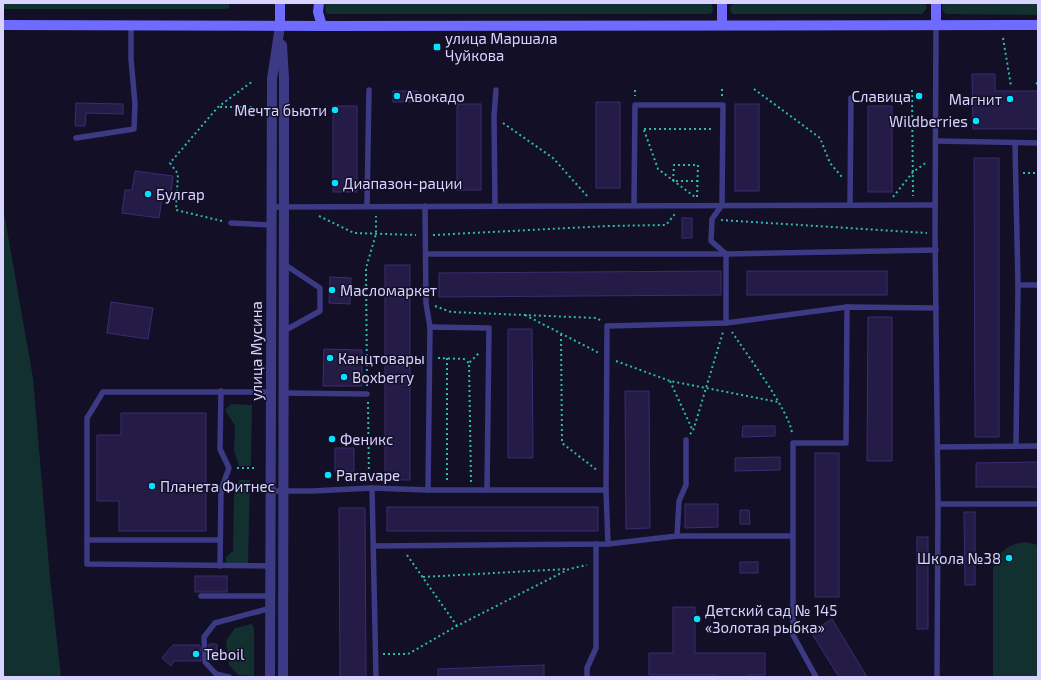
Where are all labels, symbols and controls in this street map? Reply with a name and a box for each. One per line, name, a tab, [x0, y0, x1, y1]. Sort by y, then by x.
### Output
place label: улица Маршала Чуйкова	[445, 29, 558, 65]
marker: улица Маршала Чуйкова	[432, 42, 442, 52]
place label: Авокадо	[405, 87, 465, 105]
place label: Славица	[851, 87, 911, 105]
place label: Магнит	[949, 90, 1002, 108]
marker: Авокадо	[392, 91, 402, 101]
marker: Славица	[914, 91, 924, 101]
marker: Магнит	[1005, 94, 1015, 104]
place label: Мечта бьюти	[234, 101, 327, 119]
marker: Мечта бьюти	[330, 105, 340, 115]
place label: Wildberries	[889, 112, 968, 130]
marker: Wildberries	[971, 116, 981, 126]
place label: Диапазон-рации	[343, 174, 462, 192]
marker: Диапазон-рации	[330, 178, 340, 188]
place label: Булгар	[156, 185, 205, 204]
marker: Булгар	[143, 189, 153, 199]
place label: Масломаркет	[340, 281, 437, 299]
marker: Масломаркет	[327, 285, 337, 295]
street label: улица Мусина	[247, 301, 266, 401]
place label: Канцтовары	[338, 349, 425, 367]
marker: Канцтовары	[325, 353, 335, 363]
place label: Boxberry	[352, 368, 414, 386]
marker: Boxberry	[339, 372, 349, 382]
place label: Феникс	[340, 430, 393, 448]
marker: Феникс	[327, 434, 337, 444]
place label: Paravape	[336, 466, 400, 484]
marker: Paravape	[323, 470, 333, 480]
place label: Планета Фитнес	[160, 477, 275, 495]
marker: Планета Фитнес	[147, 481, 157, 491]
place label: Школа №38	[917, 549, 1001, 567]
marker: Школа №38	[1004, 553, 1014, 563]
place label: Детский сад № 145 «Золотая рыбка»	[705, 601, 837, 636]
marker: Детский сад № 145 «Золотая рыбка»	[692, 614, 702, 624]
place label: Teboil	[204, 645, 245, 663]
marker: Teboil	[191, 649, 201, 659]

